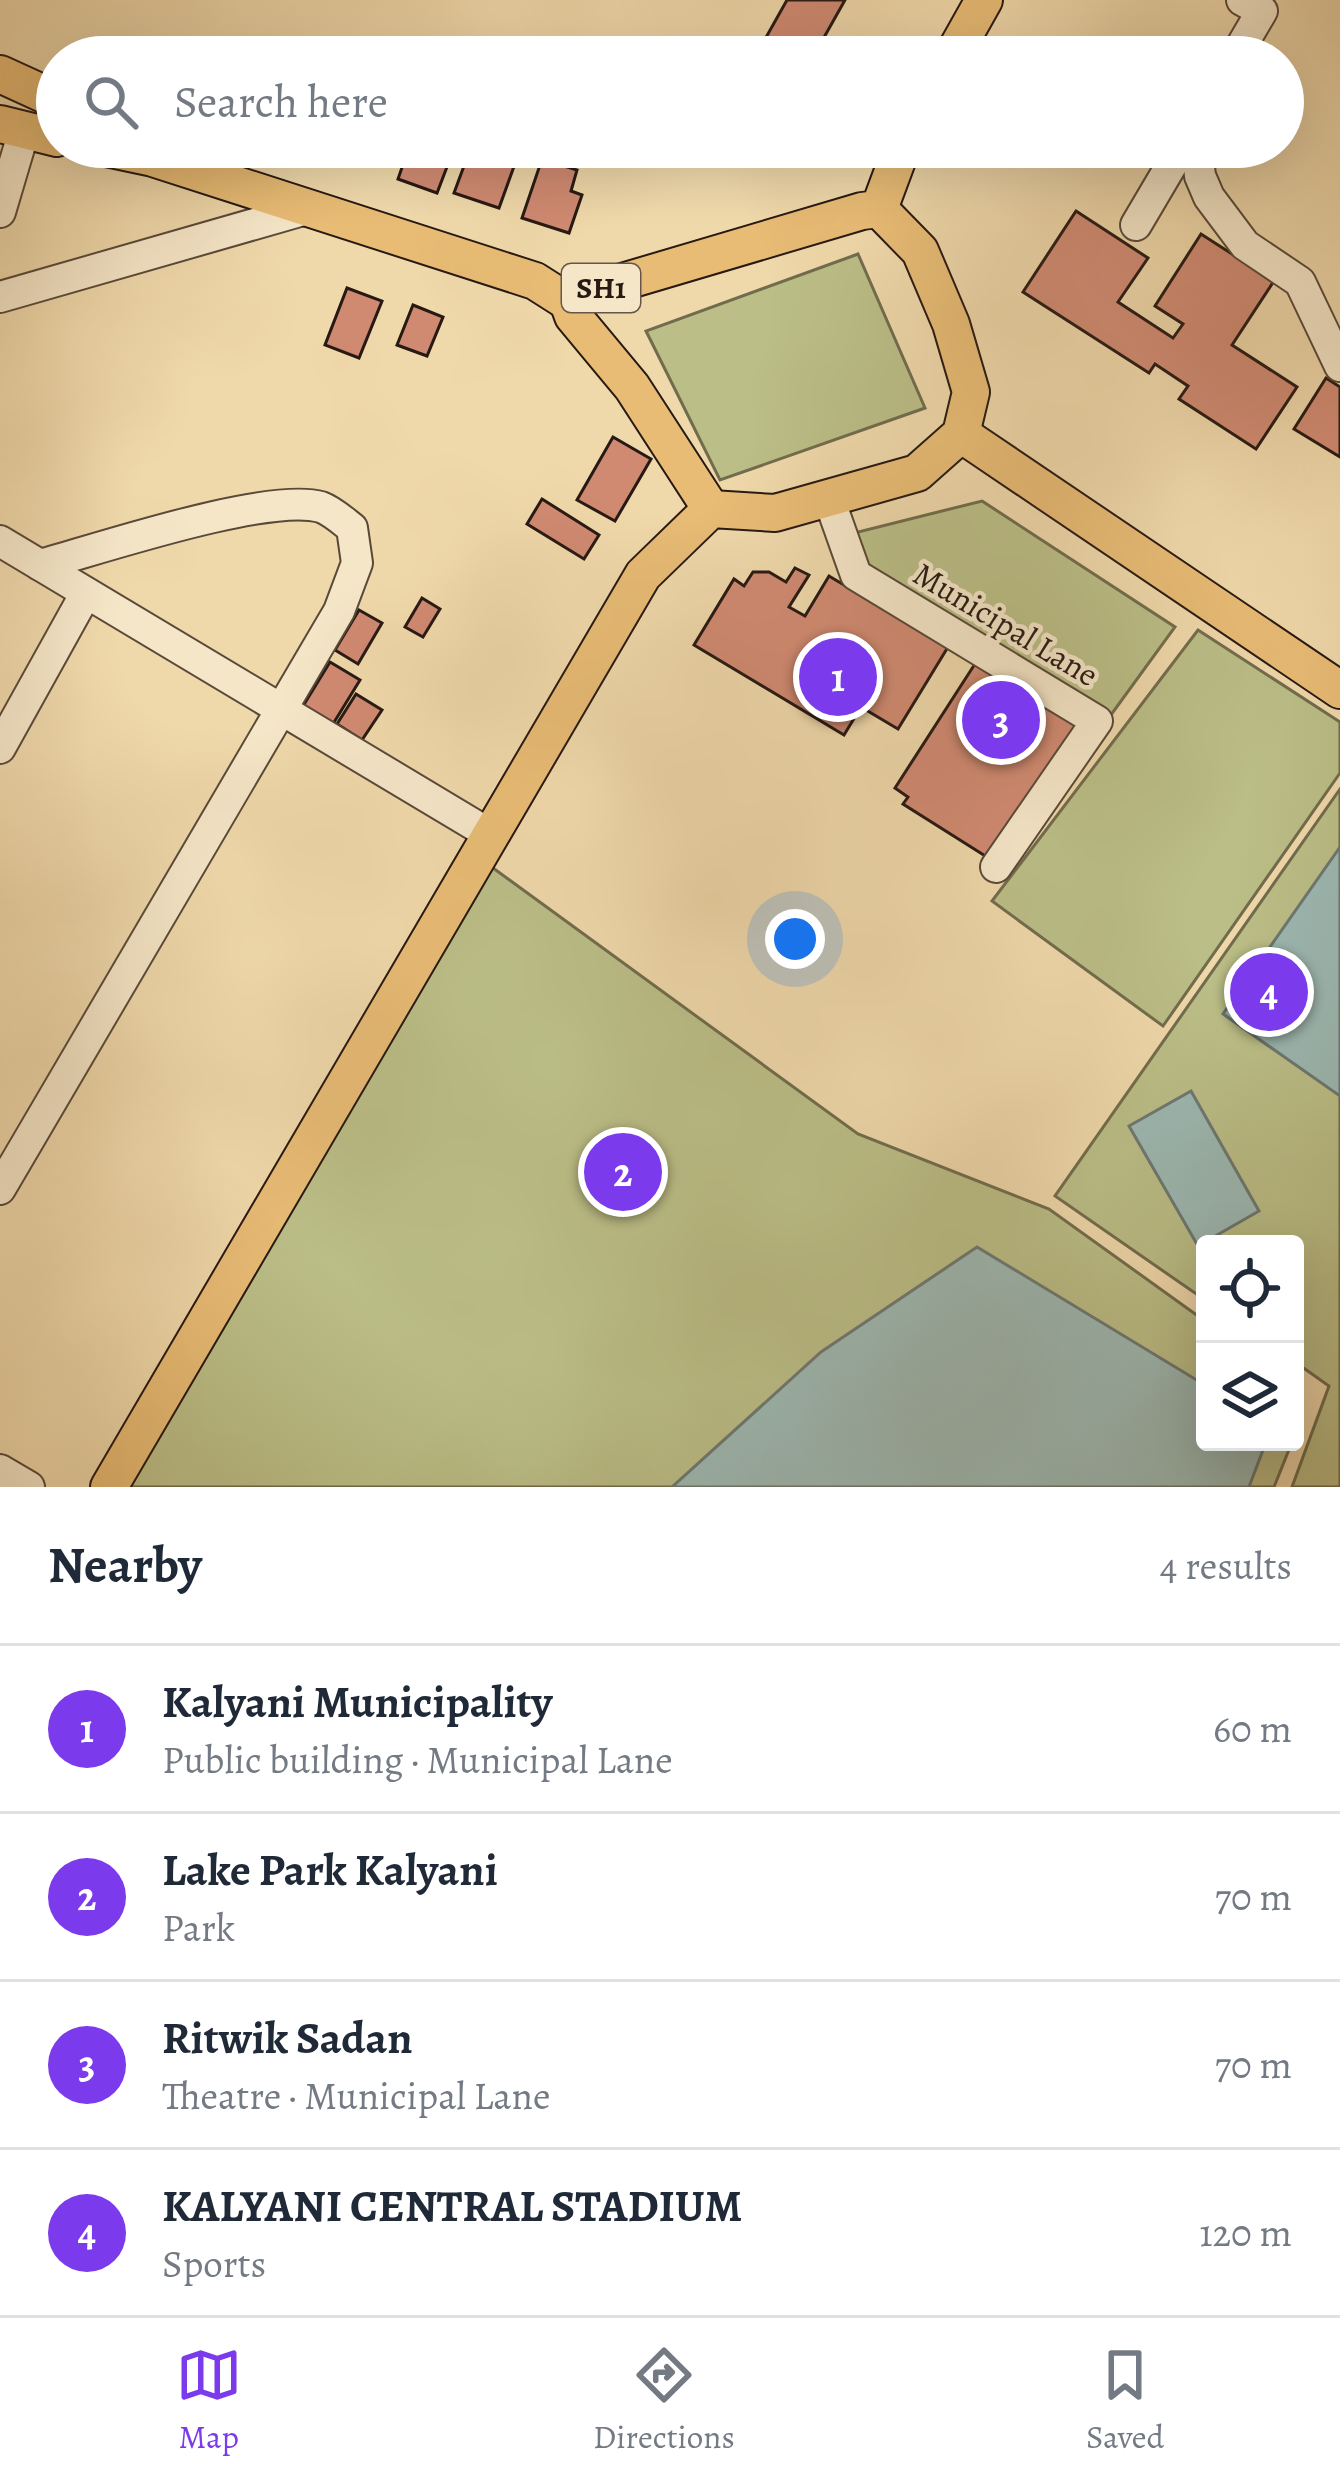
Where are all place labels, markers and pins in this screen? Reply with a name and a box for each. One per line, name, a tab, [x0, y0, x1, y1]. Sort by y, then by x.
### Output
pin: 1	[799, 632, 877, 722]
pin: 3	[962, 675, 1040, 765]
pin: 4	[1230, 947, 1308, 1037]
pin: 2	[584, 1127, 662, 1217]

